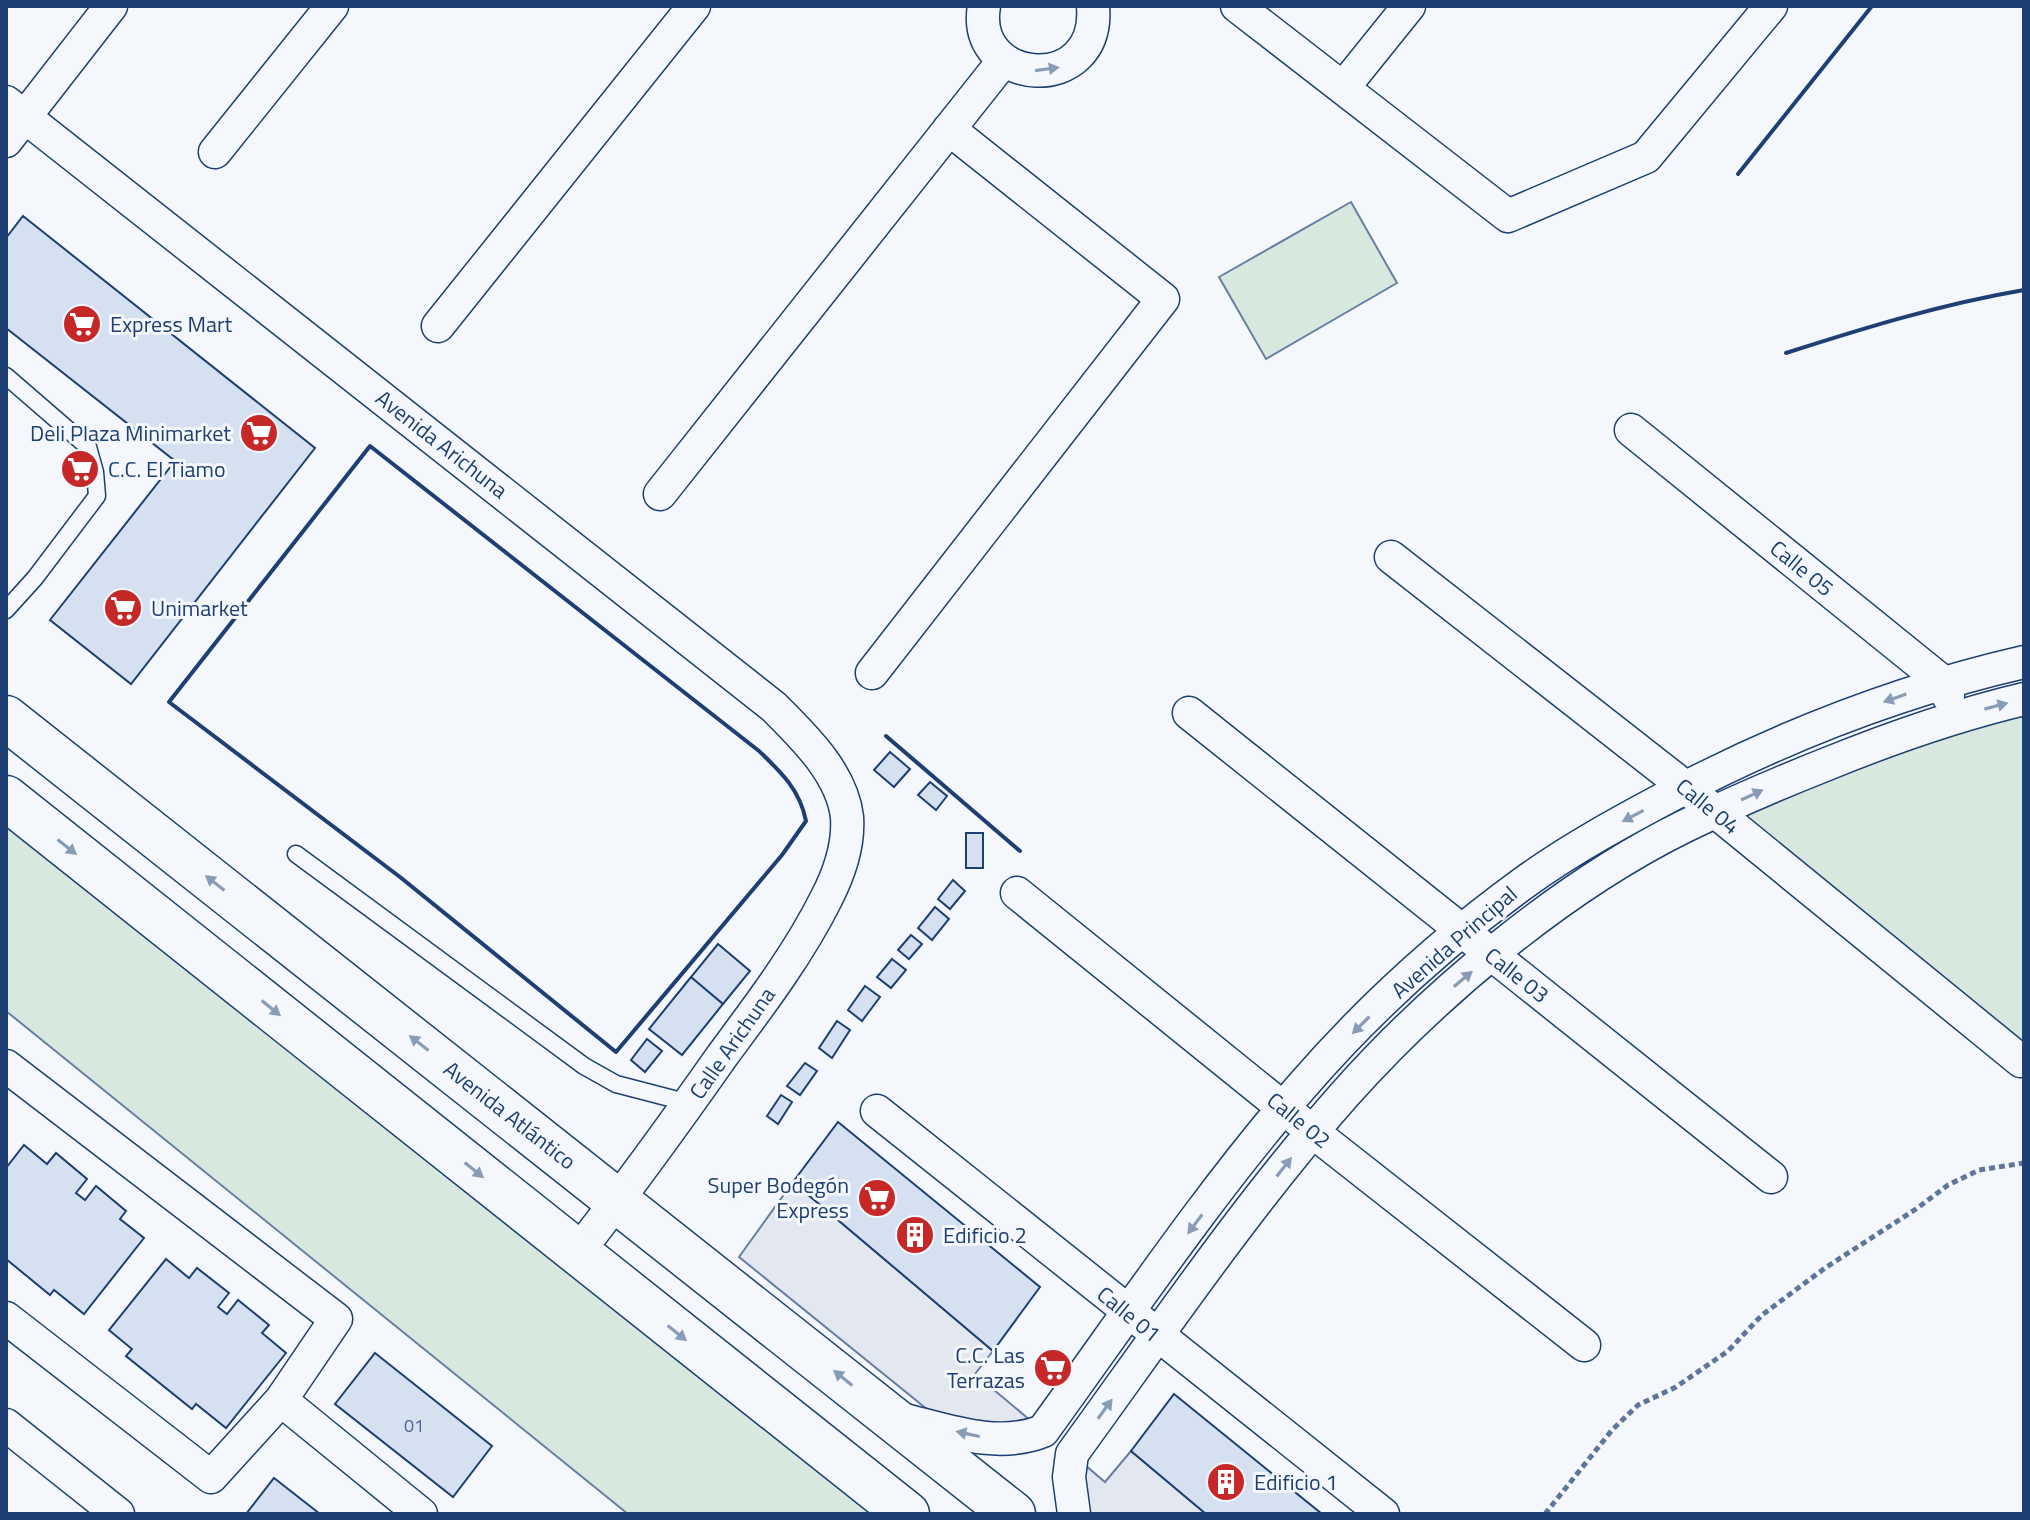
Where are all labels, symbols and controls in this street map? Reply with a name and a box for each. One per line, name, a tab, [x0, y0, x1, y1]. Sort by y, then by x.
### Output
one-way arrow	[1034, 62, 1059, 75]
supermarket icon: Express Mart	[61, 303, 103, 345]
place label: Express Mart	[110, 307, 233, 341]
street label: Avenida Arichuna	[369, 381, 515, 507]
supermarket icon: Deli Plaza Minimarket	[238, 412, 280, 454]
place label: Deli Plaza Minimarket	[30, 416, 231, 450]
supermarket icon: C.C. El Tiamo	[59, 448, 101, 490]
place label: C.C. El Tiamo	[108, 452, 226, 486]
street label: Calle 05	[1763, 532, 1841, 604]
supermarket icon: Unimarket	[102, 587, 144, 629]
place label: Unimarket	[151, 591, 248, 625]
one-way arrow	[1883, 692, 1907, 704]
one-way arrow	[1984, 700, 2009, 712]
street label: Calle 04	[1669, 770, 1747, 842]
one-way arrow	[1740, 788, 1764, 802]
one-way arrow	[1621, 809, 1644, 822]
one-way arrow	[57, 838, 77, 854]
one-way arrow	[205, 875, 225, 891]
street label: Avenida Principal	[1383, 877, 1525, 1007]
street label: Calle 03	[1477, 939, 1557, 1011]
one-way arrow	[1453, 971, 1473, 988]
street label: Calle Arichuna	[681, 980, 783, 1106]
one-way arrow	[261, 999, 281, 1016]
one-way arrow	[1352, 1015, 1371, 1034]
one-way arrow	[409, 1036, 429, 1052]
street label: Avenida Atlántico	[436, 1052, 584, 1178]
street label: Calle 02	[1260, 1084, 1338, 1156]
one-way arrow	[1275, 1157, 1291, 1177]
one-way arrow	[464, 1162, 484, 1178]
place label: Super Bodegón Express	[708, 1168, 849, 1227]
supermarket icon: Super Bodegón Express	[856, 1177, 898, 1219]
building icon: Edificio 2	[894, 1214, 936, 1256]
one-way arrow	[1187, 1214, 1203, 1234]
place label: Edificio 2	[943, 1218, 1027, 1252]
street label: Calle 01	[1090, 1278, 1168, 1350]
one-way arrow	[667, 1324, 687, 1341]
place label: C.C. Las Terrazas	[947, 1338, 1025, 1397]
supermarket icon: C.C. Las Terrazas	[1032, 1347, 1074, 1389]
one-way arrow	[833, 1370, 853, 1387]
one-way arrow	[1096, 1399, 1112, 1420]
house number: 01	[404, 1412, 424, 1439]
one-way arrow	[955, 1427, 980, 1440]
building icon: Edificio 1	[1205, 1461, 1247, 1503]
place label: Edificio 1	[1254, 1465, 1338, 1499]

